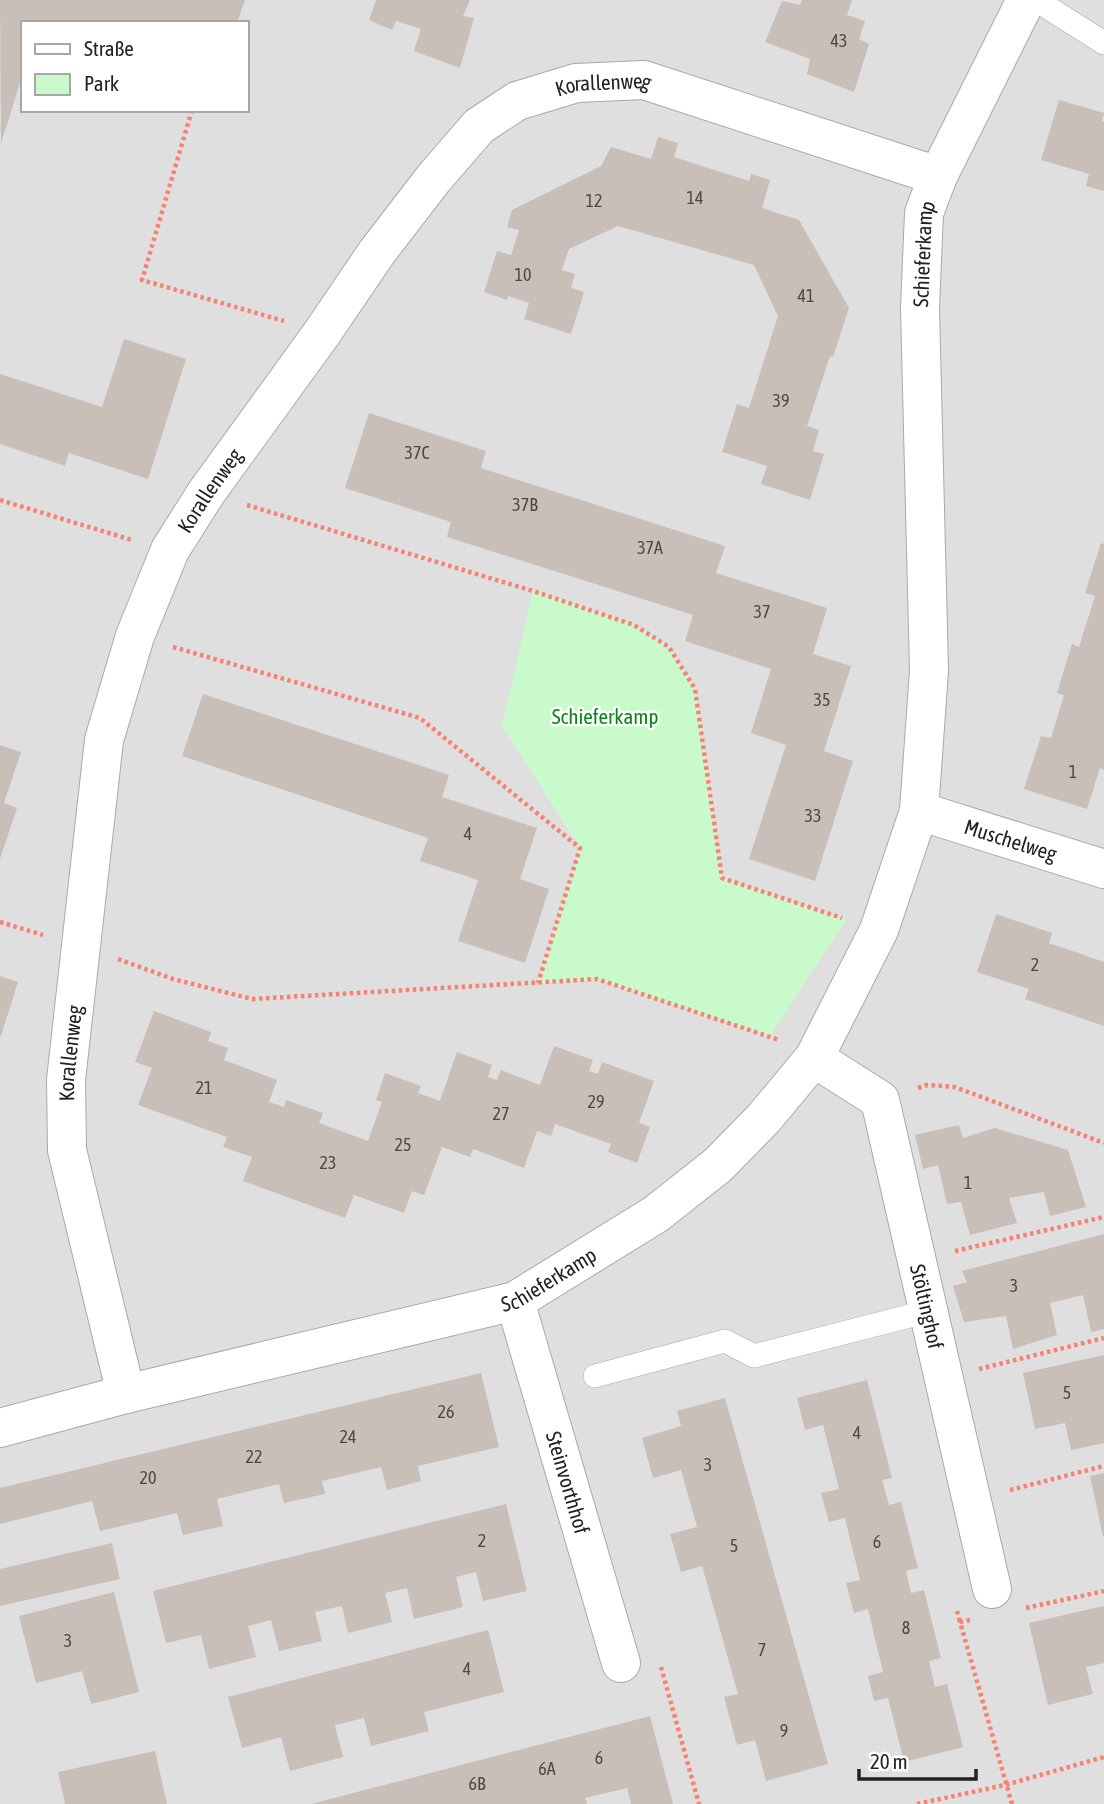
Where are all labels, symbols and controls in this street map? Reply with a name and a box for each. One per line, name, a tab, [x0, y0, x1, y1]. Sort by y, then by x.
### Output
legend	[21, 21, 248, 112]
house number: 43	[831, 30, 847, 51]
text: Straße	[84, 36, 134, 60]
street label: Korallenweg	[552, 68, 655, 101]
text: Park	[84, 71, 119, 95]
house number: 14	[687, 187, 703, 208]
house number: 12	[586, 190, 602, 211]
street label: Schieferkamp	[908, 197, 940, 308]
house number: 10	[515, 264, 531, 285]
house number: 41	[798, 285, 814, 306]
house number: 39	[773, 390, 789, 411]
house number: 37C	[404, 442, 430, 463]
street label: Korallenweg	[172, 443, 247, 537]
house number: 37B	[512, 494, 538, 515]
house number: 37A	[637, 537, 663, 558]
house number: 37	[754, 601, 770, 622]
house number: 35	[814, 689, 830, 710]
park label: Schieferkamp	[552, 704, 658, 728]
house number: 1	[1069, 761, 1077, 782]
house number: 33	[805, 805, 821, 826]
street label: Muschelweg	[961, 814, 1060, 865]
house number: 4	[464, 823, 472, 844]
house number: 2	[1031, 954, 1039, 975]
street label: Korallenweg	[54, 1004, 86, 1102]
house number: 21	[196, 1077, 212, 1098]
house number: 29	[588, 1091, 604, 1112]
house number: 27	[493, 1103, 509, 1124]
house number: 25	[395, 1134, 411, 1155]
house number: 23	[320, 1152, 336, 1173]
house number: 1	[964, 1172, 972, 1193]
street label: Schieferkamp	[499, 1242, 600, 1316]
street label: Stöltinghof	[906, 1262, 949, 1351]
house number: 3	[1010, 1275, 1018, 1296]
house number: 5	[1063, 1382, 1071, 1403]
house number: 26	[438, 1401, 454, 1422]
house number: 4	[853, 1422, 861, 1443]
house number: 24	[340, 1426, 356, 1447]
street label: Steinvorthhof	[542, 1428, 595, 1537]
house number: 22	[246, 1446, 262, 1467]
house number: 3	[704, 1454, 712, 1475]
house number: 20	[140, 1467, 156, 1488]
house number: 2	[478, 1530, 486, 1551]
house number: 6	[873, 1531, 881, 1552]
house number: 5	[730, 1535, 738, 1556]
house number: 8	[902, 1617, 910, 1638]
house number: 3	[64, 1630, 72, 1651]
house number: 7	[758, 1639, 766, 1660]
house number: 4	[463, 1658, 471, 1679]
house number: 9	[780, 1720, 788, 1741]
scale bar	[859, 1738, 976, 1782]
house number: 6	[595, 1747, 603, 1768]
text: 20 m	[870, 1749, 908, 1773]
house number: 6A	[538, 1758, 556, 1779]
house number: 6B	[469, 1773, 486, 1794]

